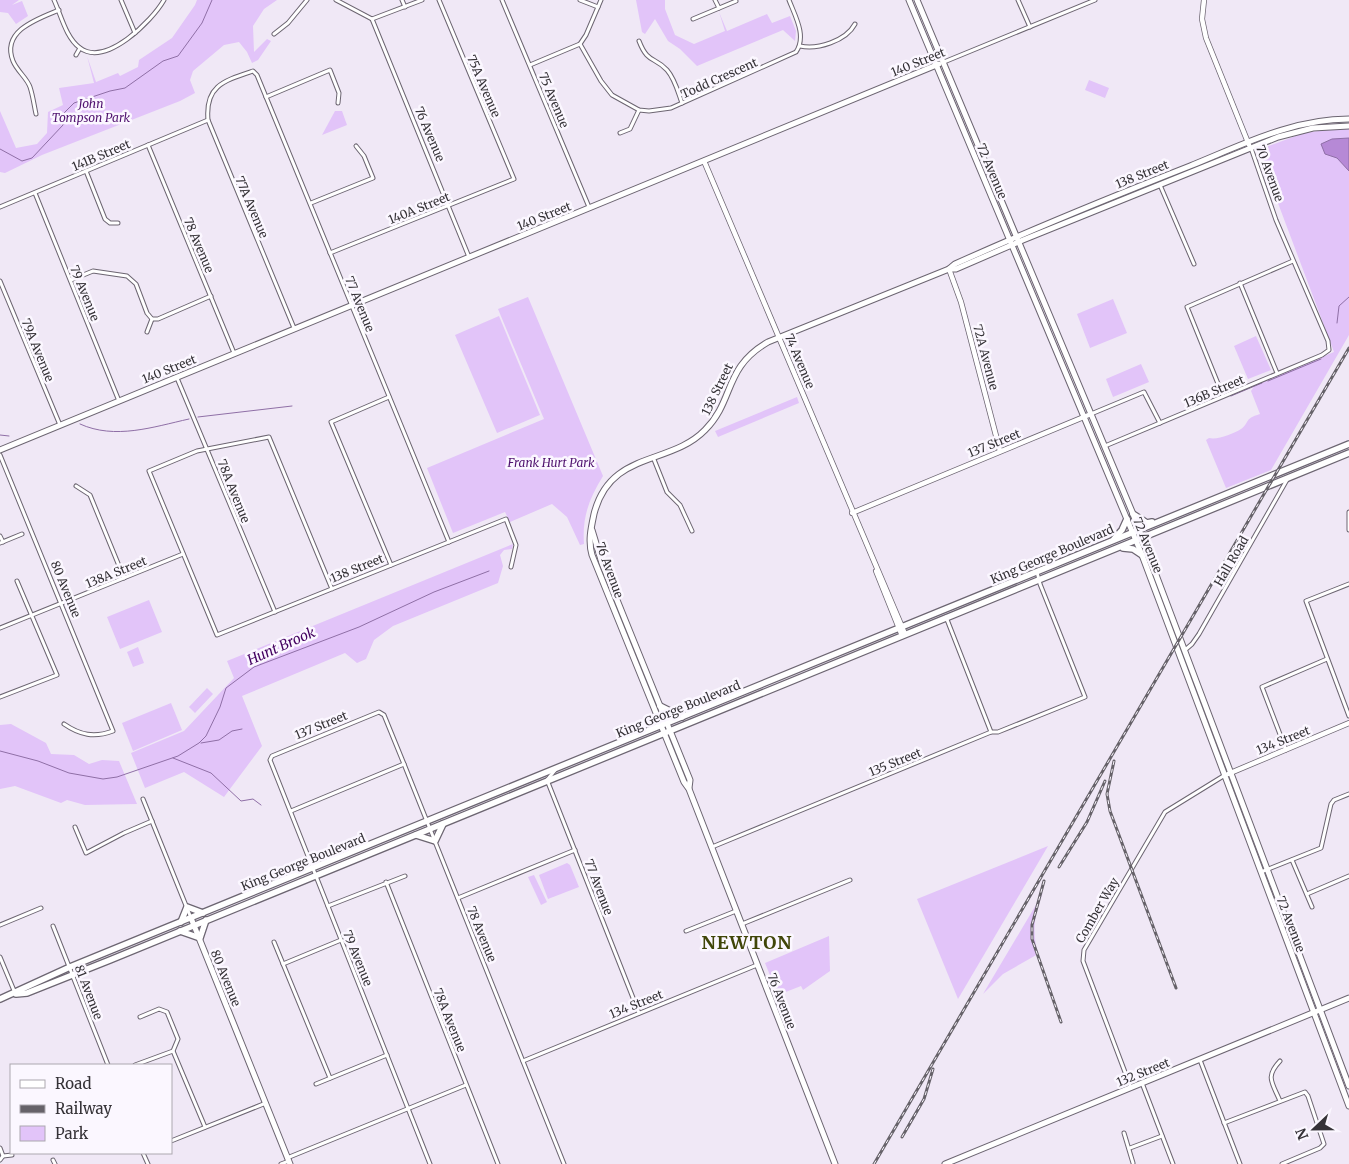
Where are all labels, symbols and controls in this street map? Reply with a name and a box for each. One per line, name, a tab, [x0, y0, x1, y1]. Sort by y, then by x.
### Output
street label: 140 Street	[889, 44, 947, 80]
street label: 75A Avenue	[464, 52, 504, 120]
street label: Todd Crescent	[678, 54, 760, 102]
street label: 75 Avenue	[536, 70, 572, 130]
park label: John Tompson Park	[52, 96, 131, 125]
street label: 76 Avenue	[412, 104, 448, 164]
street label: 141B Street	[70, 136, 133, 174]
street label: 72 Avenue	[974, 141, 1010, 201]
street label: 70 Avenue	[1253, 143, 1287, 203]
street label: 138 Street	[1113, 156, 1171, 191]
street label: 77A Avenue	[232, 174, 272, 240]
street label: 140A Street	[386, 189, 452, 227]
street label: 140 Street	[515, 198, 573, 234]
street label: 78 Avenue	[181, 215, 217, 275]
street label: 79 Avenue	[67, 263, 103, 323]
street label: 77 Avenue	[342, 274, 378, 334]
street label: 79A Avenue	[19, 316, 57, 384]
street label: 72A Avenue	[970, 323, 1002, 391]
street label: 74 Avenue	[782, 331, 818, 391]
street label: 140 Street	[140, 351, 198, 387]
street label: 138 Street	[698, 360, 736, 418]
street label: 136B Street	[1182, 371, 1247, 410]
street label: 137 Street	[965, 426, 1023, 460]
park label: Frank Hurt Park	[506, 455, 595, 470]
street label: 78A Avenue	[214, 457, 254, 525]
street label: 72 Avenue	[1130, 515, 1166, 575]
street label: King George Boulevard	[988, 521, 1116, 587]
street label: Hall Road	[1211, 533, 1251, 589]
street label: 76 Avenue	[593, 540, 627, 600]
street label: 138 Street	[328, 550, 386, 585]
street label: 138A Street	[83, 553, 149, 591]
street label: 80 Avenue	[48, 558, 84, 620]
water label: Hunt Brook	[243, 623, 318, 669]
street label: King George Boulevard	[614, 677, 742, 741]
street label: 137 Street	[292, 708, 350, 742]
street label: 134 Street	[1254, 722, 1312, 758]
street label: 135 Street	[866, 745, 924, 779]
street label: King George Boulevard	[239, 830, 367, 894]
street label: 77 Avenue	[582, 857, 616, 917]
street label: Comber Way	[1072, 875, 1122, 945]
street label: 72 Avenue	[1273, 894, 1309, 954]
street label: 78 Avenue	[464, 904, 500, 964]
street label: 79 Avenue	[340, 928, 376, 988]
district label: NEWTON	[701, 931, 793, 954]
street label: 80 Avenue	[208, 947, 244, 1009]
street label: 81 Avenue	[72, 963, 106, 1021]
street label: 76 Avenue	[765, 971, 799, 1031]
street label: 78A Avenue	[430, 986, 470, 1054]
street label: 134 Street	[607, 986, 665, 1022]
street label: 132 Street	[1114, 1054, 1172, 1089]
legend	[10, 1064, 172, 1154]
text: Road	[55, 1074, 91, 1093]
text: Railway	[55, 1099, 112, 1118]
north arrow	[1289, 1104, 1339, 1154]
text: Park	[55, 1124, 89, 1143]
text: N	[1292, 1125, 1312, 1142]

